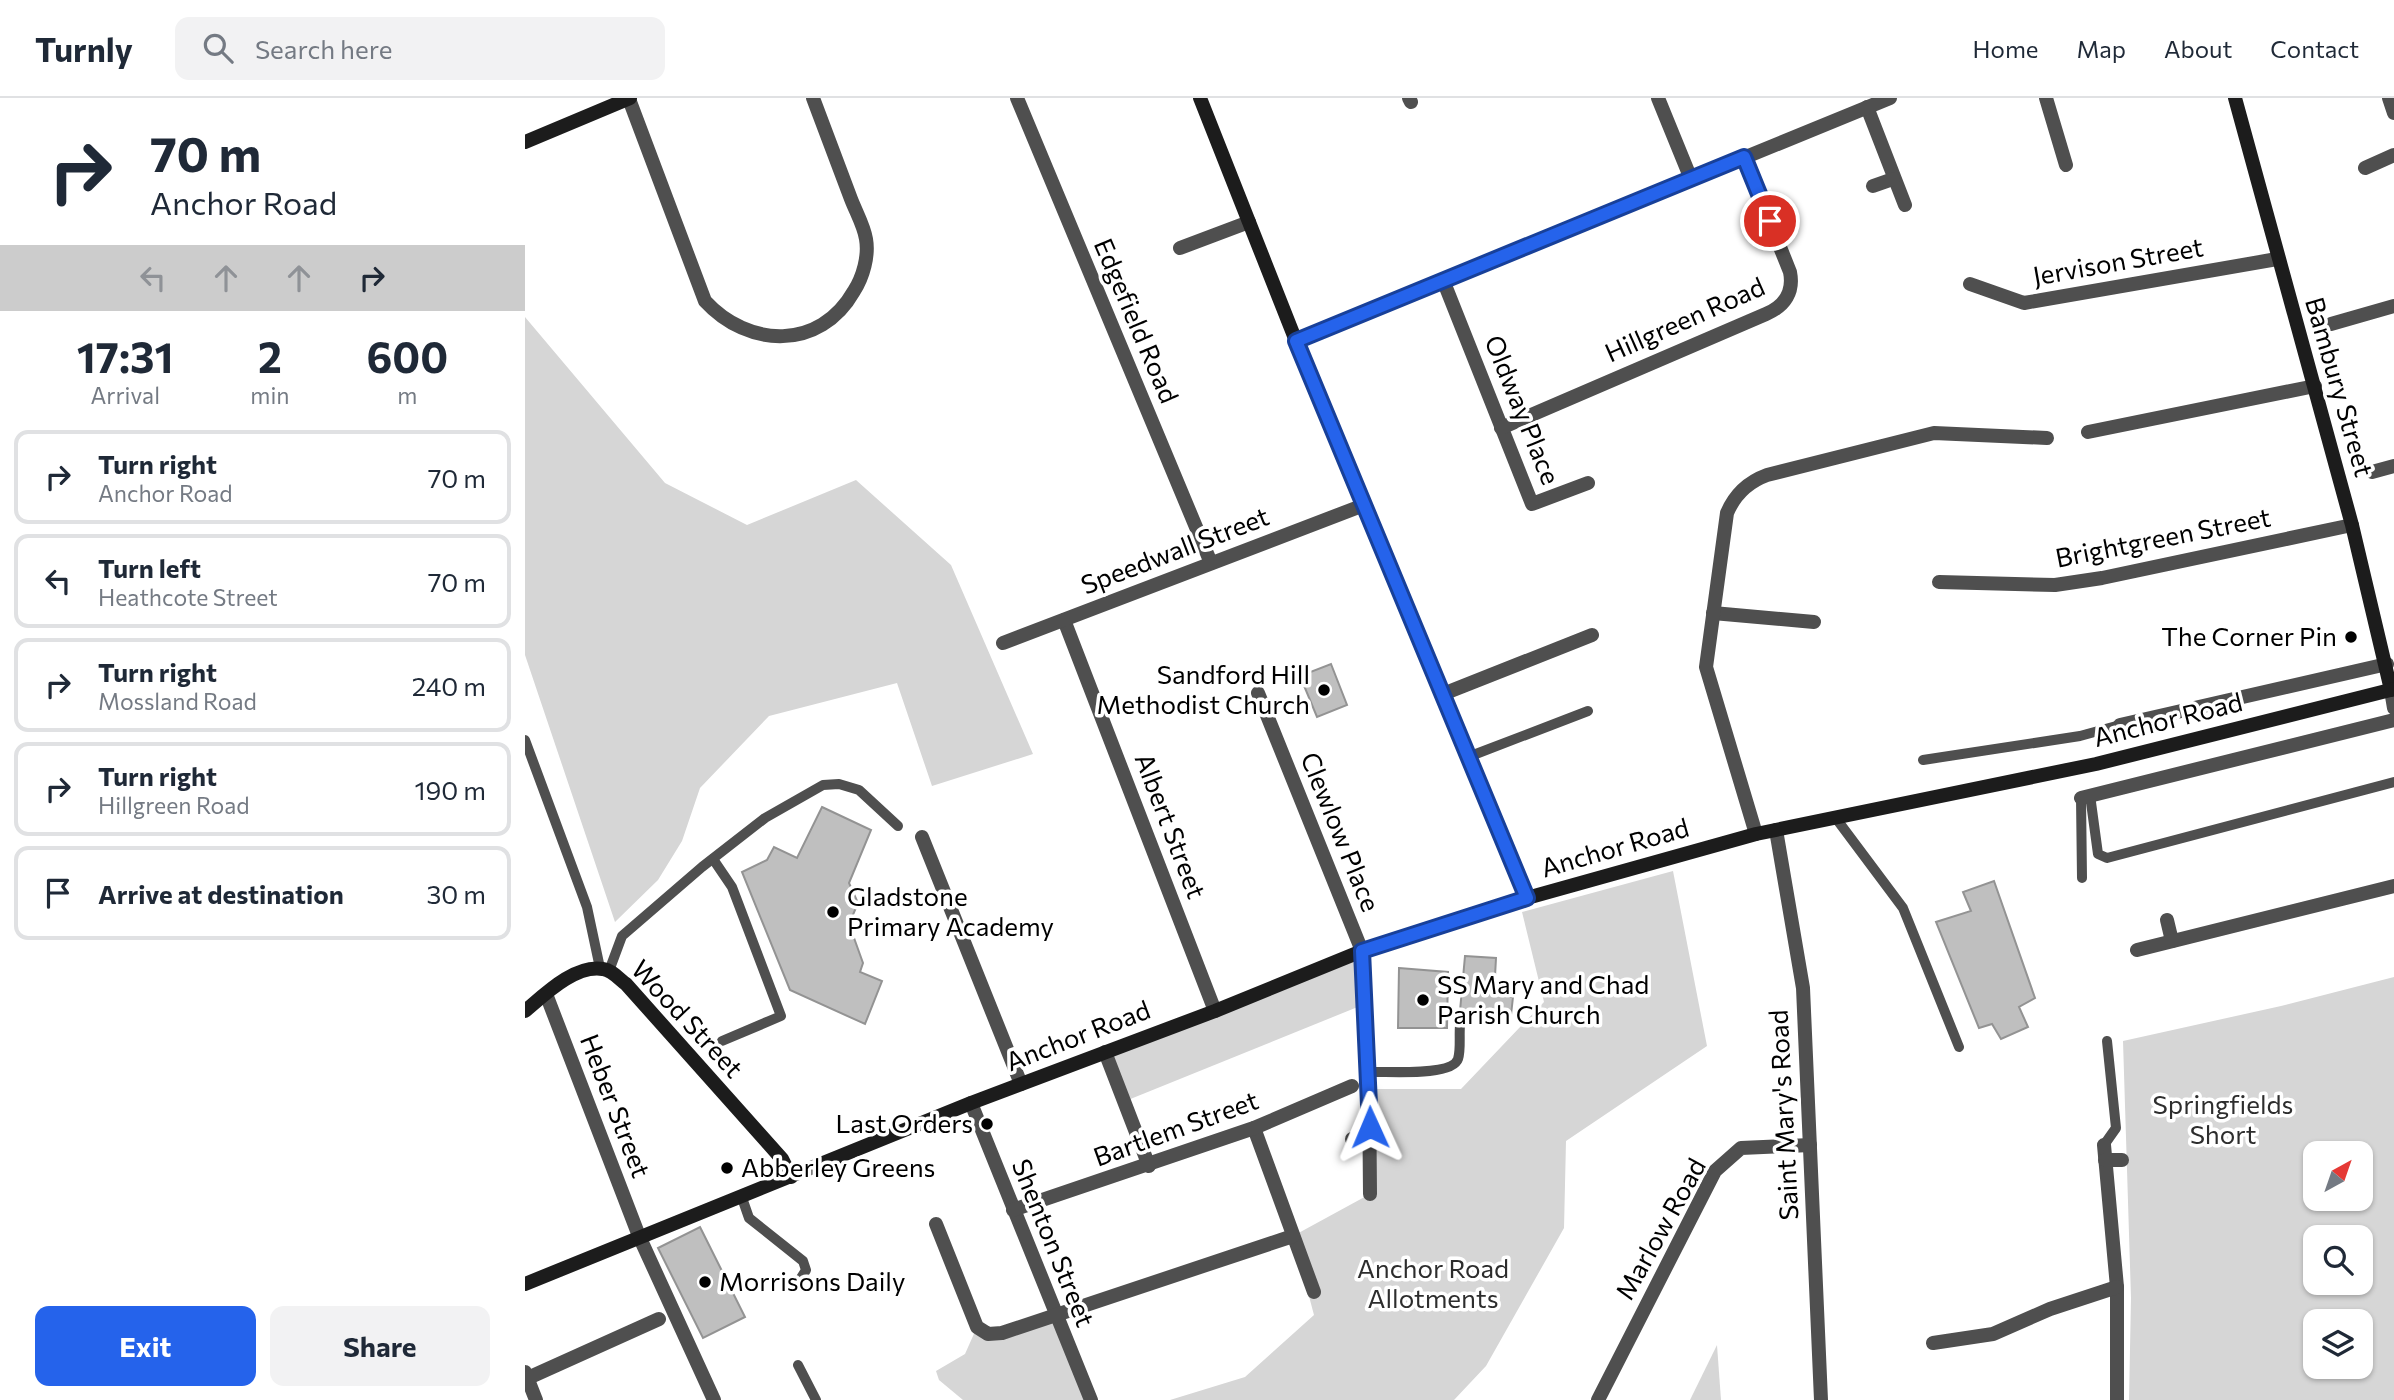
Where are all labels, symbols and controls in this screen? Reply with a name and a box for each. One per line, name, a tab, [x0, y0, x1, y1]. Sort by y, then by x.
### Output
search box	[175, 17, 665, 80]
text: Turnly	[35, 28, 133, 69]
icon: search	[199, 29, 237, 67]
text: Search here	[255, 33, 392, 64]
text: Home	[1973, 34, 2039, 63]
text: Map	[2077, 34, 2126, 63]
text: About	[2164, 34, 2232, 63]
text: Contact	[2270, 34, 2359, 63]
text: 70 m	[150, 122, 261, 182]
icon: right	[35, 126, 126, 217]
text: Anchor Road	[150, 182, 337, 222]
pin	[1740, 191, 1800, 251]
icon: arrive	[1751, 202, 1789, 240]
street label: Jervison Street	[2030, 230, 2205, 291]
street label: Edgefield Road	[1089, 233, 1186, 407]
icon: left	[134, 259, 172, 297]
icon: ahead	[207, 259, 245, 297]
icon: ahead	[280, 259, 318, 297]
icon: right	[353, 259, 391, 297]
street label: Hillgreen Road	[1600, 270, 1769, 368]
street label: Bambury Street	[2300, 293, 2381, 480]
text: 17:31	[77, 330, 174, 382]
text: 2	[258, 330, 282, 382]
text: 600	[366, 330, 448, 382]
street label: Oldway Place	[1479, 330, 1567, 489]
text: Arrival	[90, 381, 160, 409]
text: min	[250, 381, 290, 409]
text: m	[397, 381, 417, 409]
text: Turn right	[98, 448, 217, 479]
icon: right	[39, 458, 77, 496]
text: 70 m	[428, 462, 486, 493]
text: Anchor Road	[98, 479, 233, 507]
street label: Speedwall Street	[1076, 499, 1273, 600]
street label: Brightgreen Street	[2053, 500, 2273, 573]
text: Turn left	[98, 552, 201, 583]
icon: left	[39, 562, 77, 600]
text: 70 m	[428, 566, 486, 597]
text: Heathcote Street	[98, 583, 278, 611]
place label: The Corner Pin	[2161, 620, 2337, 651]
marker: The Corner Pin	[2343, 629, 2359, 645]
text: Turn right	[98, 656, 217, 687]
place label: Sandford Hill Methodist Church	[1097, 658, 1310, 719]
icon: right	[39, 666, 77, 704]
text: 240 m	[412, 670, 486, 701]
marker: Sandford Hill Methodist Church	[1316, 682, 1332, 698]
street label: Anchor Road	[2090, 685, 2245, 752]
text: Mossland Road	[98, 687, 257, 715]
street label: Clewlow Place	[1295, 747, 1387, 916]
street label: Albert Street	[1129, 748, 1213, 903]
text: Turn right	[98, 760, 217, 791]
icon: right	[39, 770, 77, 808]
text: 190 m	[414, 774, 486, 805]
text: Hillgreen Road	[98, 791, 250, 819]
street label: Anchor Road	[1537, 811, 1692, 882]
icon: arrive	[39, 874, 77, 912]
text: Arrive at destination	[98, 878, 344, 909]
text: 30 m	[427, 878, 486, 909]
place label: Gladstone Primary Academy	[847, 880, 1054, 941]
marker: Gladstone Primary Academy	[825, 904, 841, 920]
street label: Wood Street	[626, 953, 750, 1083]
place label: SS Mary and Chad Parish Church	[1437, 968, 1649, 1029]
marker: SS Mary and Chad Parish Church	[1415, 992, 1431, 1008]
street label: Anchor Road	[1001, 993, 1154, 1076]
street label: Saint Mary's Road	[1762, 1009, 1804, 1221]
street label: Heber Street	[575, 1029, 658, 1182]
street label: Bartlem Street	[1089, 1083, 1262, 1172]
park label: Springfields Short	[2153, 1088, 2293, 1149]
position arrow	[1333, 1090, 1407, 1164]
place label: Last Orders	[835, 1107, 973, 1138]
marker: Last Orders	[979, 1116, 995, 1132]
north arrow	[2303, 1141, 2373, 1211]
map controls	[2303, 1141, 2373, 1379]
place label: Abberley Greens	[741, 1151, 935, 1182]
street label: Marlow Road	[1608, 1152, 1711, 1304]
street label: Shenton Street	[1007, 1154, 1102, 1331]
marker: Abberley Greens	[719, 1160, 735, 1176]
button: search	[2303, 1225, 2373, 1295]
park label: Anchor Road Allotments	[1357, 1252, 1509, 1313]
place label: Morrisons Daily	[719, 1265, 905, 1296]
marker: Morrisons Daily	[697, 1274, 713, 1290]
button: Exit	[35, 1306, 256, 1386]
button: Share	[270, 1306, 490, 1386]
button: layers	[2303, 1309, 2373, 1379]

